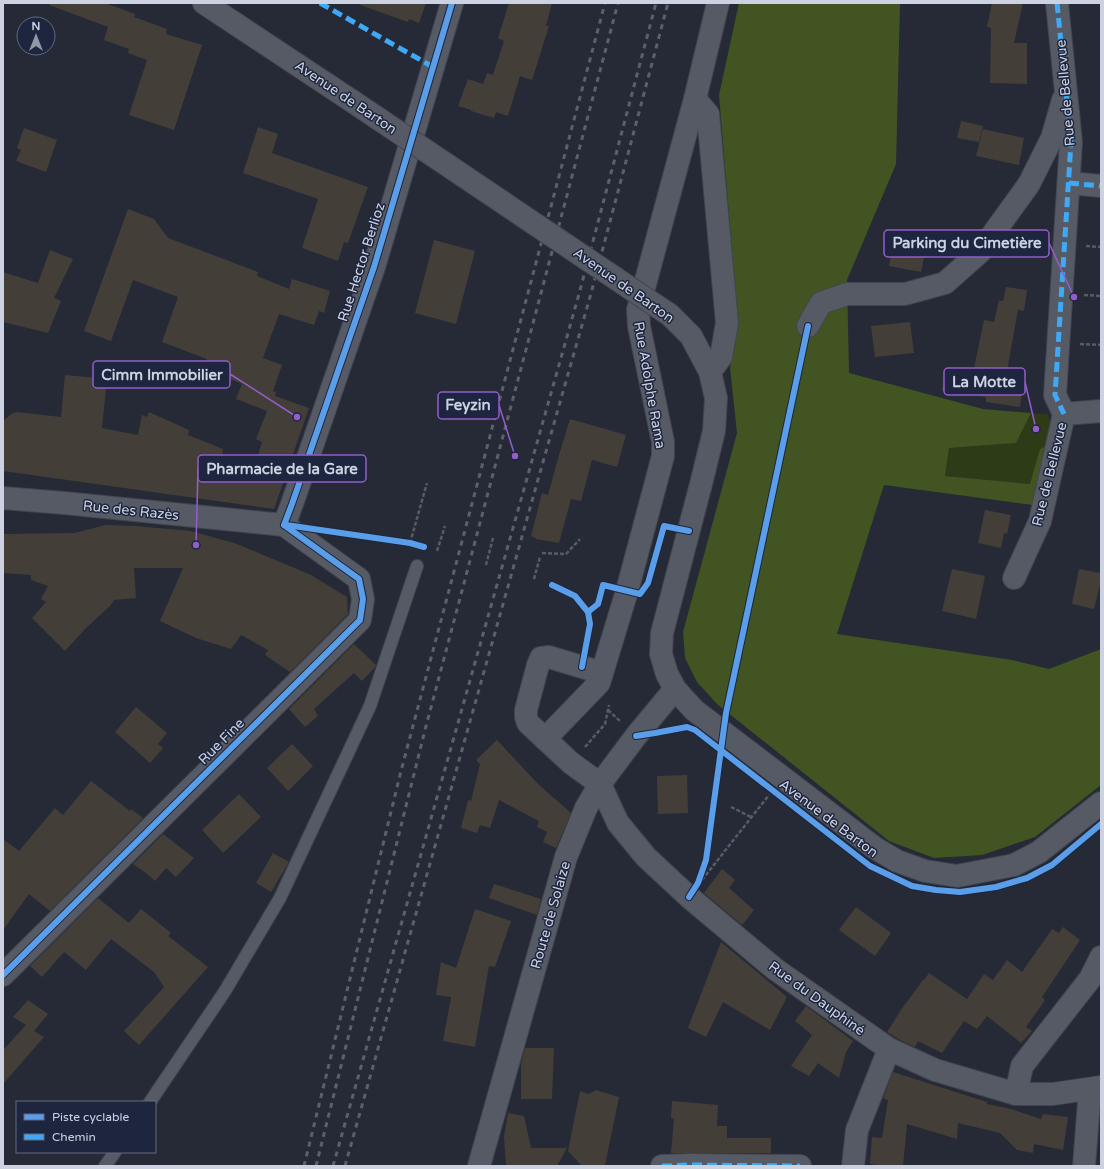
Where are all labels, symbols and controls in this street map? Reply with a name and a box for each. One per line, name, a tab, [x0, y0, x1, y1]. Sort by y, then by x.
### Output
north arrow	[16, 16, 56, 56]
text: N	[32, 20, 40, 33]
street label: Rue de Bellevue	[1052, 39, 1079, 147]
street label: Avenue de Barton	[291, 57, 400, 138]
street label: Rue Hector Berlioz	[334, 201, 389, 324]
callout: Parking du Cimetière	[884, 230, 1049, 257]
text: Parking du Cimetière	[892, 234, 1042, 253]
street label: Avenue de Barton	[570, 244, 677, 327]
street label: Rue Adolphe Rama	[630, 320, 669, 450]
callout: Cimm Immobilier	[93, 361, 230, 388]
text: Cimm Immobilier	[101, 366, 223, 384]
callout: La Motte	[944, 368, 1025, 395]
text: La Motte	[952, 373, 1017, 391]
callout: Feyzin	[438, 392, 499, 419]
text: Feyzin	[445, 396, 491, 415]
street label: Rue de Bellevue	[1028, 420, 1071, 528]
callout: Pharmacie de la Gare	[198, 455, 366, 482]
text: Pharmacie de la Gare	[206, 460, 358, 478]
street label: Rue des Razès	[82, 497, 180, 524]
street label: Rue Fine	[195, 715, 248, 768]
street label: Avenue de Barton	[776, 776, 881, 861]
street label: Route de Solaize	[527, 859, 574, 971]
street label: Rue du Dauphiné	[765, 958, 868, 1039]
legend	[16, 1101, 156, 1153]
text: Piste cyclable	[52, 1110, 130, 1124]
text: Chemin	[52, 1130, 96, 1144]

